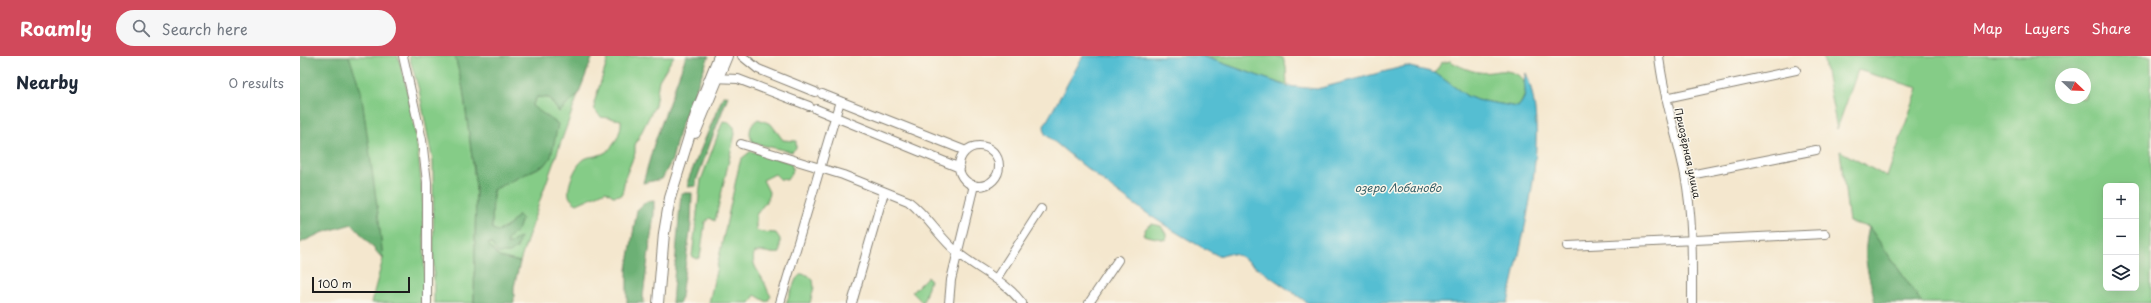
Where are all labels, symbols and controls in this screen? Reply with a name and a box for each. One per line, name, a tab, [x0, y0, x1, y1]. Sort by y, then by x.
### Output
search box	[116, 10, 396, 46]
text: Roamly	[20, 14, 92, 42]
icon: search	[130, 17, 152, 39]
text: Search here	[162, 17, 248, 40]
text: Map	[1973, 18, 2003, 39]
text: Layers	[2025, 18, 2070, 39]
text: Share	[2092, 18, 2131, 39]
north arrow	[2055, 68, 2091, 104]
text: Nearby	[16, 69, 78, 95]
text: 0 results	[229, 73, 284, 92]
street label: Приозёрная улица	[1672, 106, 1706, 200]
water label: озеро Лобаново	[1355, 179, 1442, 196]
map controls	[2103, 183, 2139, 291]
button: +	[2103, 183, 2139, 219]
button: −	[2103, 219, 2139, 255]
button: layers	[2103, 255, 2139, 291]
scale bar	[312, 275, 410, 294]
text: 100 m	[318, 275, 352, 292]

